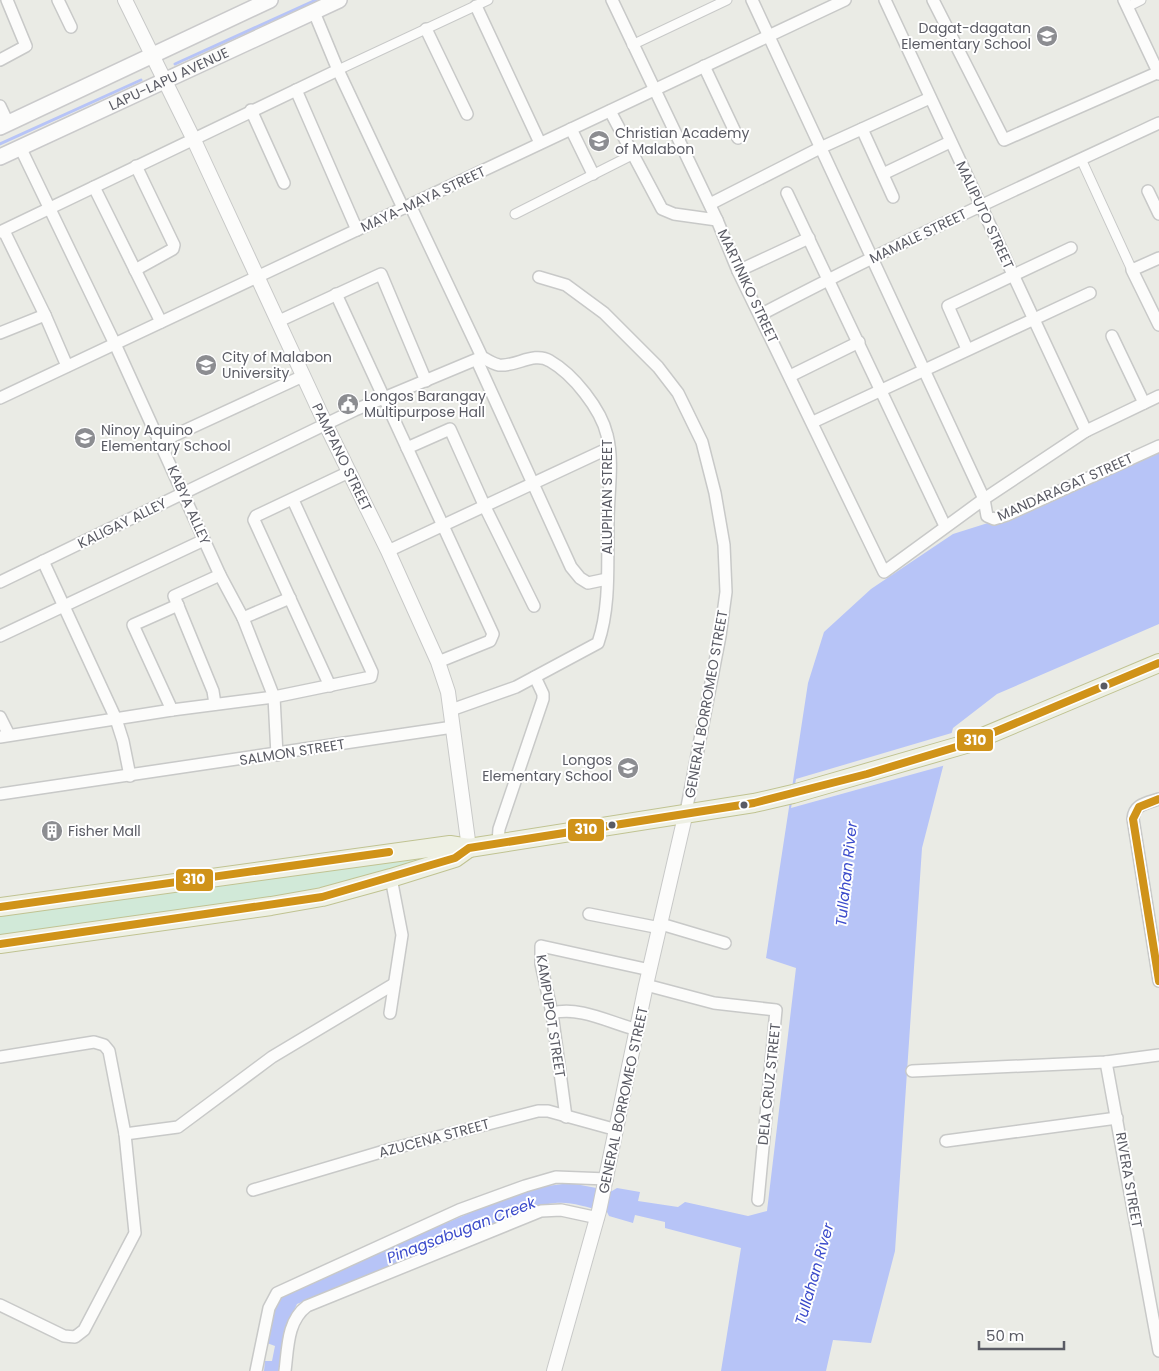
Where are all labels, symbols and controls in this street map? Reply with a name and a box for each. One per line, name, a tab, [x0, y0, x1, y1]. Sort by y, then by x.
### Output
place label: Dagat-dagatan Elementary School	[901, 18, 1031, 54]
school or university icon: Dagat-dagatan Elementary School	[1035, 24, 1059, 48]
street label: LAPU-LAPU AVENUE	[106, 42, 232, 115]
place label: Christian Academy of Malabon	[615, 123, 749, 159]
school or university icon: Christian Academy of Malabon	[587, 129, 611, 153]
street label: MALIPUTO STREET	[951, 158, 1019, 273]
street label: MAYA-MAYA STREET	[357, 161, 489, 237]
street label: MAMALE STREET	[866, 204, 970, 268]
street label: MARTINIKO STREET	[713, 226, 783, 347]
place label: City of Malabon University	[222, 347, 332, 383]
school or university icon: City of Malabon University	[194, 353, 218, 377]
place label: Longos Barangay Multipurpose Hall	[364, 386, 486, 422]
public building icon: Longos Barangay Multipurpose Hall	[336, 392, 360, 416]
street label: PAMPANO STREET	[307, 400, 377, 515]
place label: Ninoy Aquino Elementary School	[101, 420, 231, 456]
school or university icon: Ninoy Aquino Elementary School	[73, 426, 97, 450]
street label: ALUPIHAN STREET	[597, 439, 617, 555]
street label: MANDARAGAT STREET	[994, 448, 1136, 526]
street label: KABYA ALLEY	[163, 462, 215, 548]
street label: KALIGAY ALLEY	[74, 493, 170, 553]
street label: GENERAL BORROMEO STREET	[680, 608, 732, 800]
unlabelled marker	[1099, 681, 1109, 691]
line badge: 310	[956, 728, 994, 752]
text: 310	[964, 730, 986, 750]
street label: SALMON STREET	[238, 734, 347, 770]
place label: Longos Elementary School	[482, 750, 612, 786]
school or university icon: Longos Elementary School	[616, 756, 640, 780]
unlabelled marker	[739, 800, 749, 810]
line badge: 310	[567, 818, 605, 842]
building icon: Fisher Mall	[40, 819, 64, 843]
text: 310	[575, 819, 597, 839]
unlabelled marker	[607, 820, 617, 830]
water label: Tullahan River	[830, 820, 862, 927]
place label: Fisher Mall	[68, 821, 141, 841]
line badge: 310	[175, 868, 214, 892]
text: 310	[183, 869, 205, 889]
street label: KAMPUPOT STREET	[531, 953, 571, 1079]
street label: GENERAL BORROMEO STREET	[593, 1004, 653, 1195]
street label: DELA CRUZ STREET	[753, 1022, 785, 1146]
street label: AZUCENA STREET	[376, 1114, 492, 1162]
street label: RIVERA STREET	[1111, 1131, 1147, 1230]
water label: Pinagsabugan Creek	[384, 1191, 540, 1268]
water label: Tullahan River	[789, 1220, 839, 1327]
scale bar	[979, 1318, 1064, 1350]
text: 50 m	[986, 1325, 1024, 1346]

